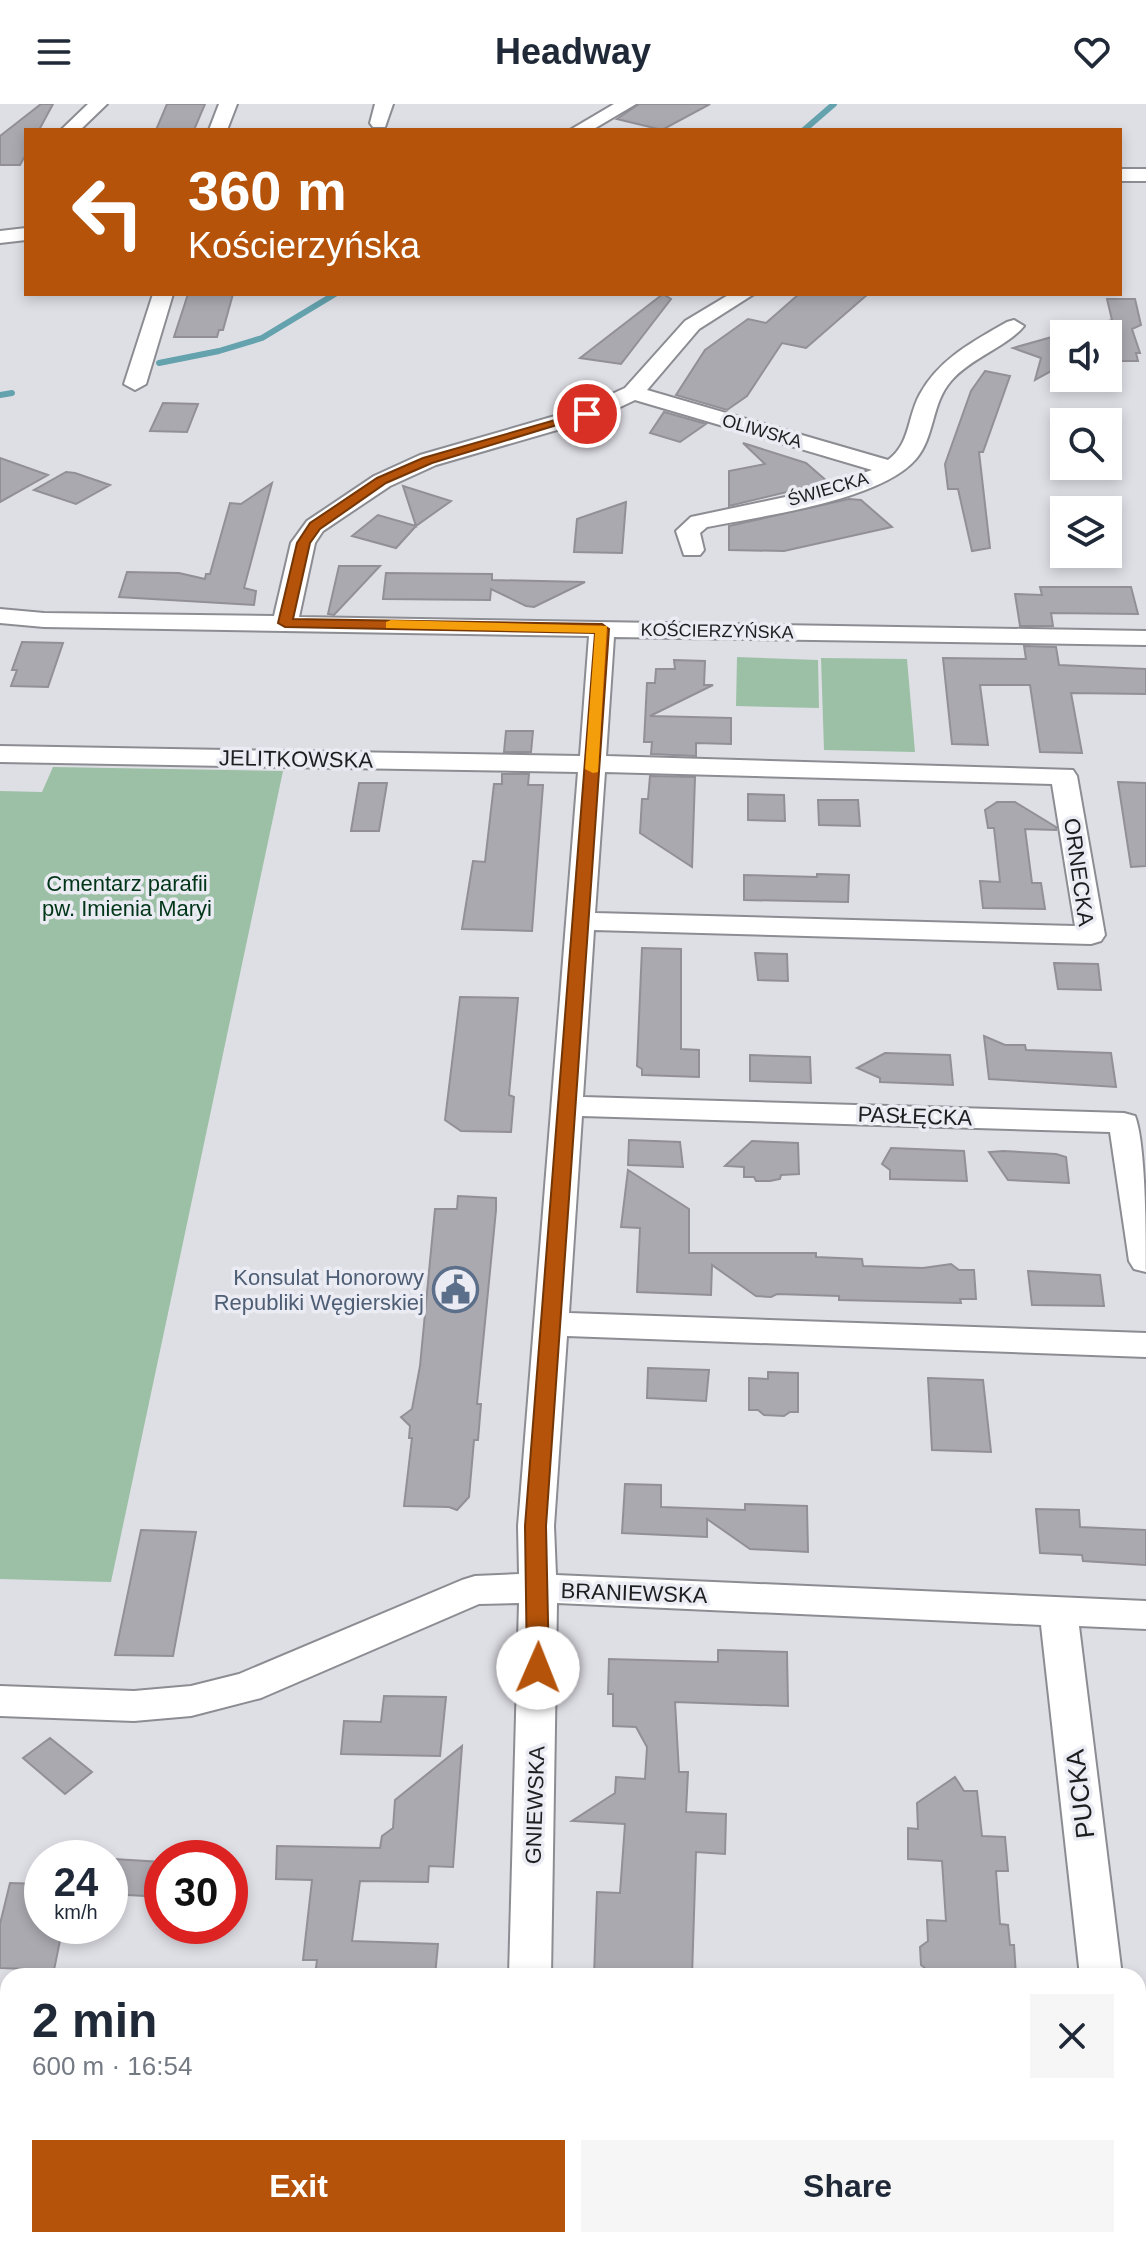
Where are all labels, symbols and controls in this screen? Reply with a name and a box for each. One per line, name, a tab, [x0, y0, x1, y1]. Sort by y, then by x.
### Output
icon: menu	[32, 30, 76, 74]
icon: heart	[1070, 30, 1114, 74]
text: Headway	[495, 31, 651, 72]
text: 360 m	[188, 159, 347, 222]
icon: left	[56, 160, 160, 264]
text: Kościerzyńska	[188, 225, 420, 266]
map controls	[1050, 320, 1122, 568]
button: sound	[1050, 320, 1122, 392]
pin	[553, 380, 621, 448]
icon: arrive	[565, 392, 609, 436]
button: search	[1050, 408, 1122, 480]
street label: OLIWSKA	[720, 410, 804, 452]
street label: ŚWIECKA	[785, 467, 871, 510]
button: layers	[1050, 496, 1122, 568]
street label: KOŚCIERZYŃSKA	[640, 619, 794, 642]
street label: JELITKOWSKA	[219, 745, 374, 773]
street label: ORNECKA	[1059, 816, 1099, 928]
park label: Cmentarz parafii pw. Imienia Maryi	[42, 871, 212, 921]
street label: PASŁĘCKA	[857, 1102, 973, 1131]
place label: Konsulat Honorowy Republiki Węgierskiej	[214, 1265, 424, 1315]
public building icon: Konsulat Honorowy Republiki Węgierskiej	[431, 1266, 479, 1314]
street label: BRANIEWSKA	[560, 1578, 708, 1608]
position arrow	[496, 1626, 580, 1710]
street label: GNIEWSKA	[520, 1745, 550, 1865]
street label: PUCKA	[1060, 1747, 1100, 1840]
speed limit sign: 30	[144, 1840, 248, 1944]
text: 24	[54, 1860, 98, 1904]
text: km/h	[54, 1901, 98, 1923]
text: 2 min	[32, 1994, 157, 2047]
button: close	[1030, 1994, 1114, 2078]
text: 600 m · 16:54	[32, 2051, 192, 2081]
button: Exit	[32, 2140, 565, 2232]
button: Share	[581, 2140, 1114, 2232]

